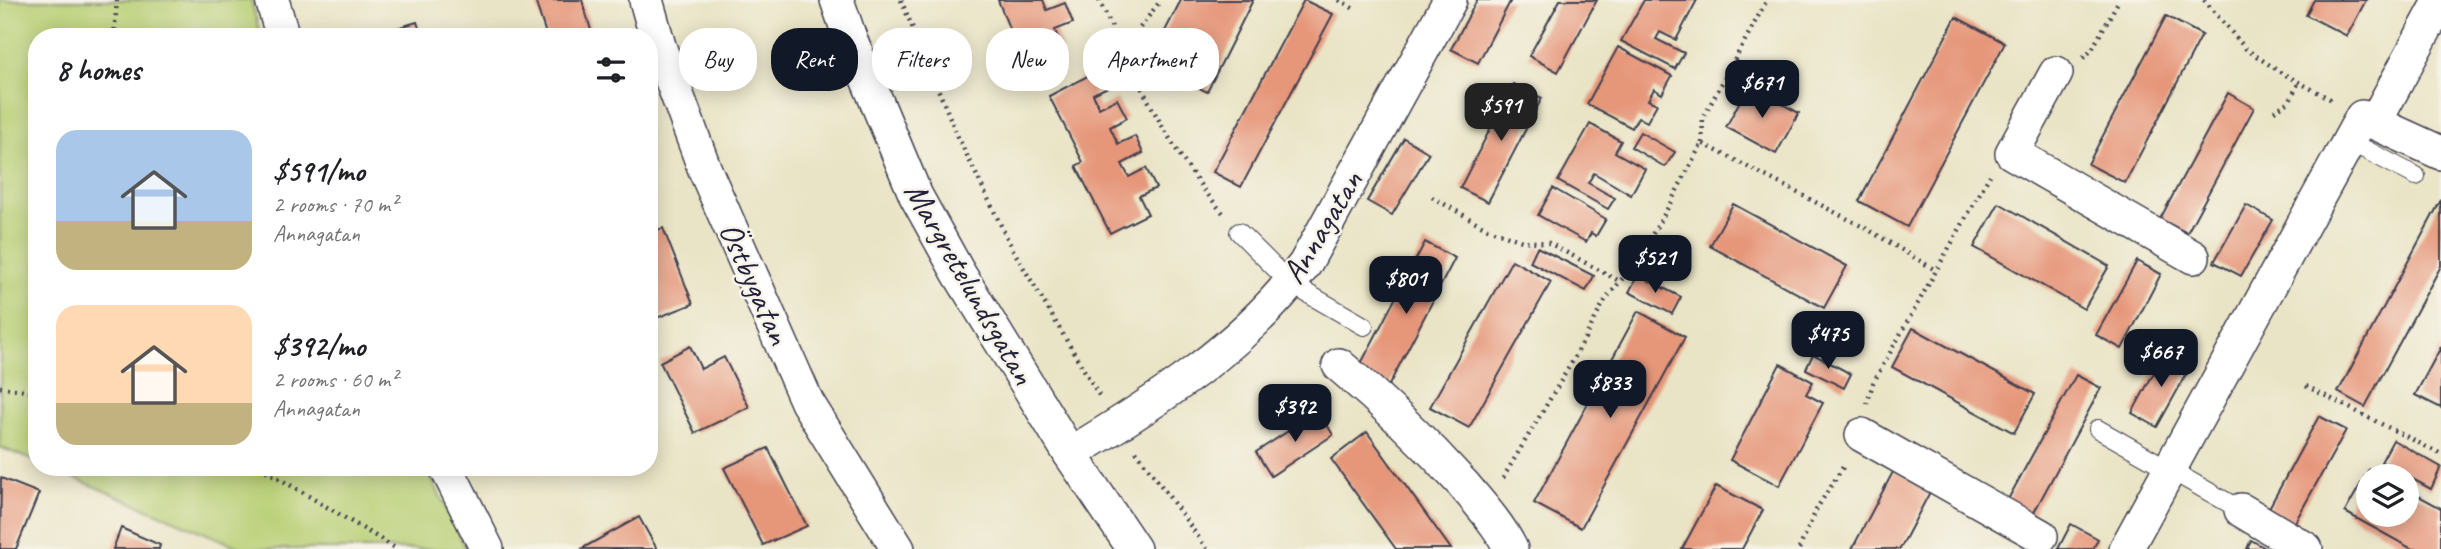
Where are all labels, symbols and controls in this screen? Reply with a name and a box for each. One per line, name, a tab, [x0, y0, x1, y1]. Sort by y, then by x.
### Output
chip: Buy	[679, 28, 757, 91]
chip: Rent	[771, 28, 858, 91]
chip: Filters	[872, 28, 972, 91]
chip: New	[986, 28, 1069, 91]
chip: Apartment	[1083, 28, 1219, 91]
text: 8 homes	[56, 51, 141, 89]
icon: filters	[592, 51, 630, 89]
pin: $671	[1721, 60, 1803, 120]
text: $671	[1741, 68, 1783, 97]
pin: $591	[1460, 83, 1542, 143]
text: $591	[1481, 91, 1521, 120]
text: $591/mo	[273, 152, 365, 190]
icon: home	[112, 158, 196, 242]
street label: Annagatan	[1272, 163, 1372, 291]
street label: Margretelundsgatan	[895, 174, 1045, 392]
text: 2 rooms · 70 m²	[273, 190, 397, 219]
street label: Östbygatan	[710, 215, 801, 352]
text: Annagatan	[273, 219, 360, 248]
pin: $521	[1614, 236, 1696, 295]
text: $521	[1634, 243, 1676, 272]
pin: $801	[1365, 256, 1447, 316]
text: $801	[1385, 264, 1427, 293]
pin: $475	[1787, 312, 1869, 371]
text: $475	[1808, 319, 1848, 348]
text: $392/mo	[273, 327, 365, 365]
pin: $667	[2120, 330, 2202, 389]
icon: home	[112, 333, 196, 417]
text: $667	[2140, 337, 2182, 366]
pin: $833	[1569, 360, 1651, 420]
text: 2 rooms · 60 m²	[273, 365, 397, 394]
text: $833	[1589, 368, 1631, 397]
pin: $392	[1254, 384, 1336, 444]
text: $392	[1274, 392, 1316, 421]
text: Annagatan	[273, 394, 360, 423]
map controls	[2356, 464, 2419, 527]
button: layers	[2356, 464, 2419, 527]

